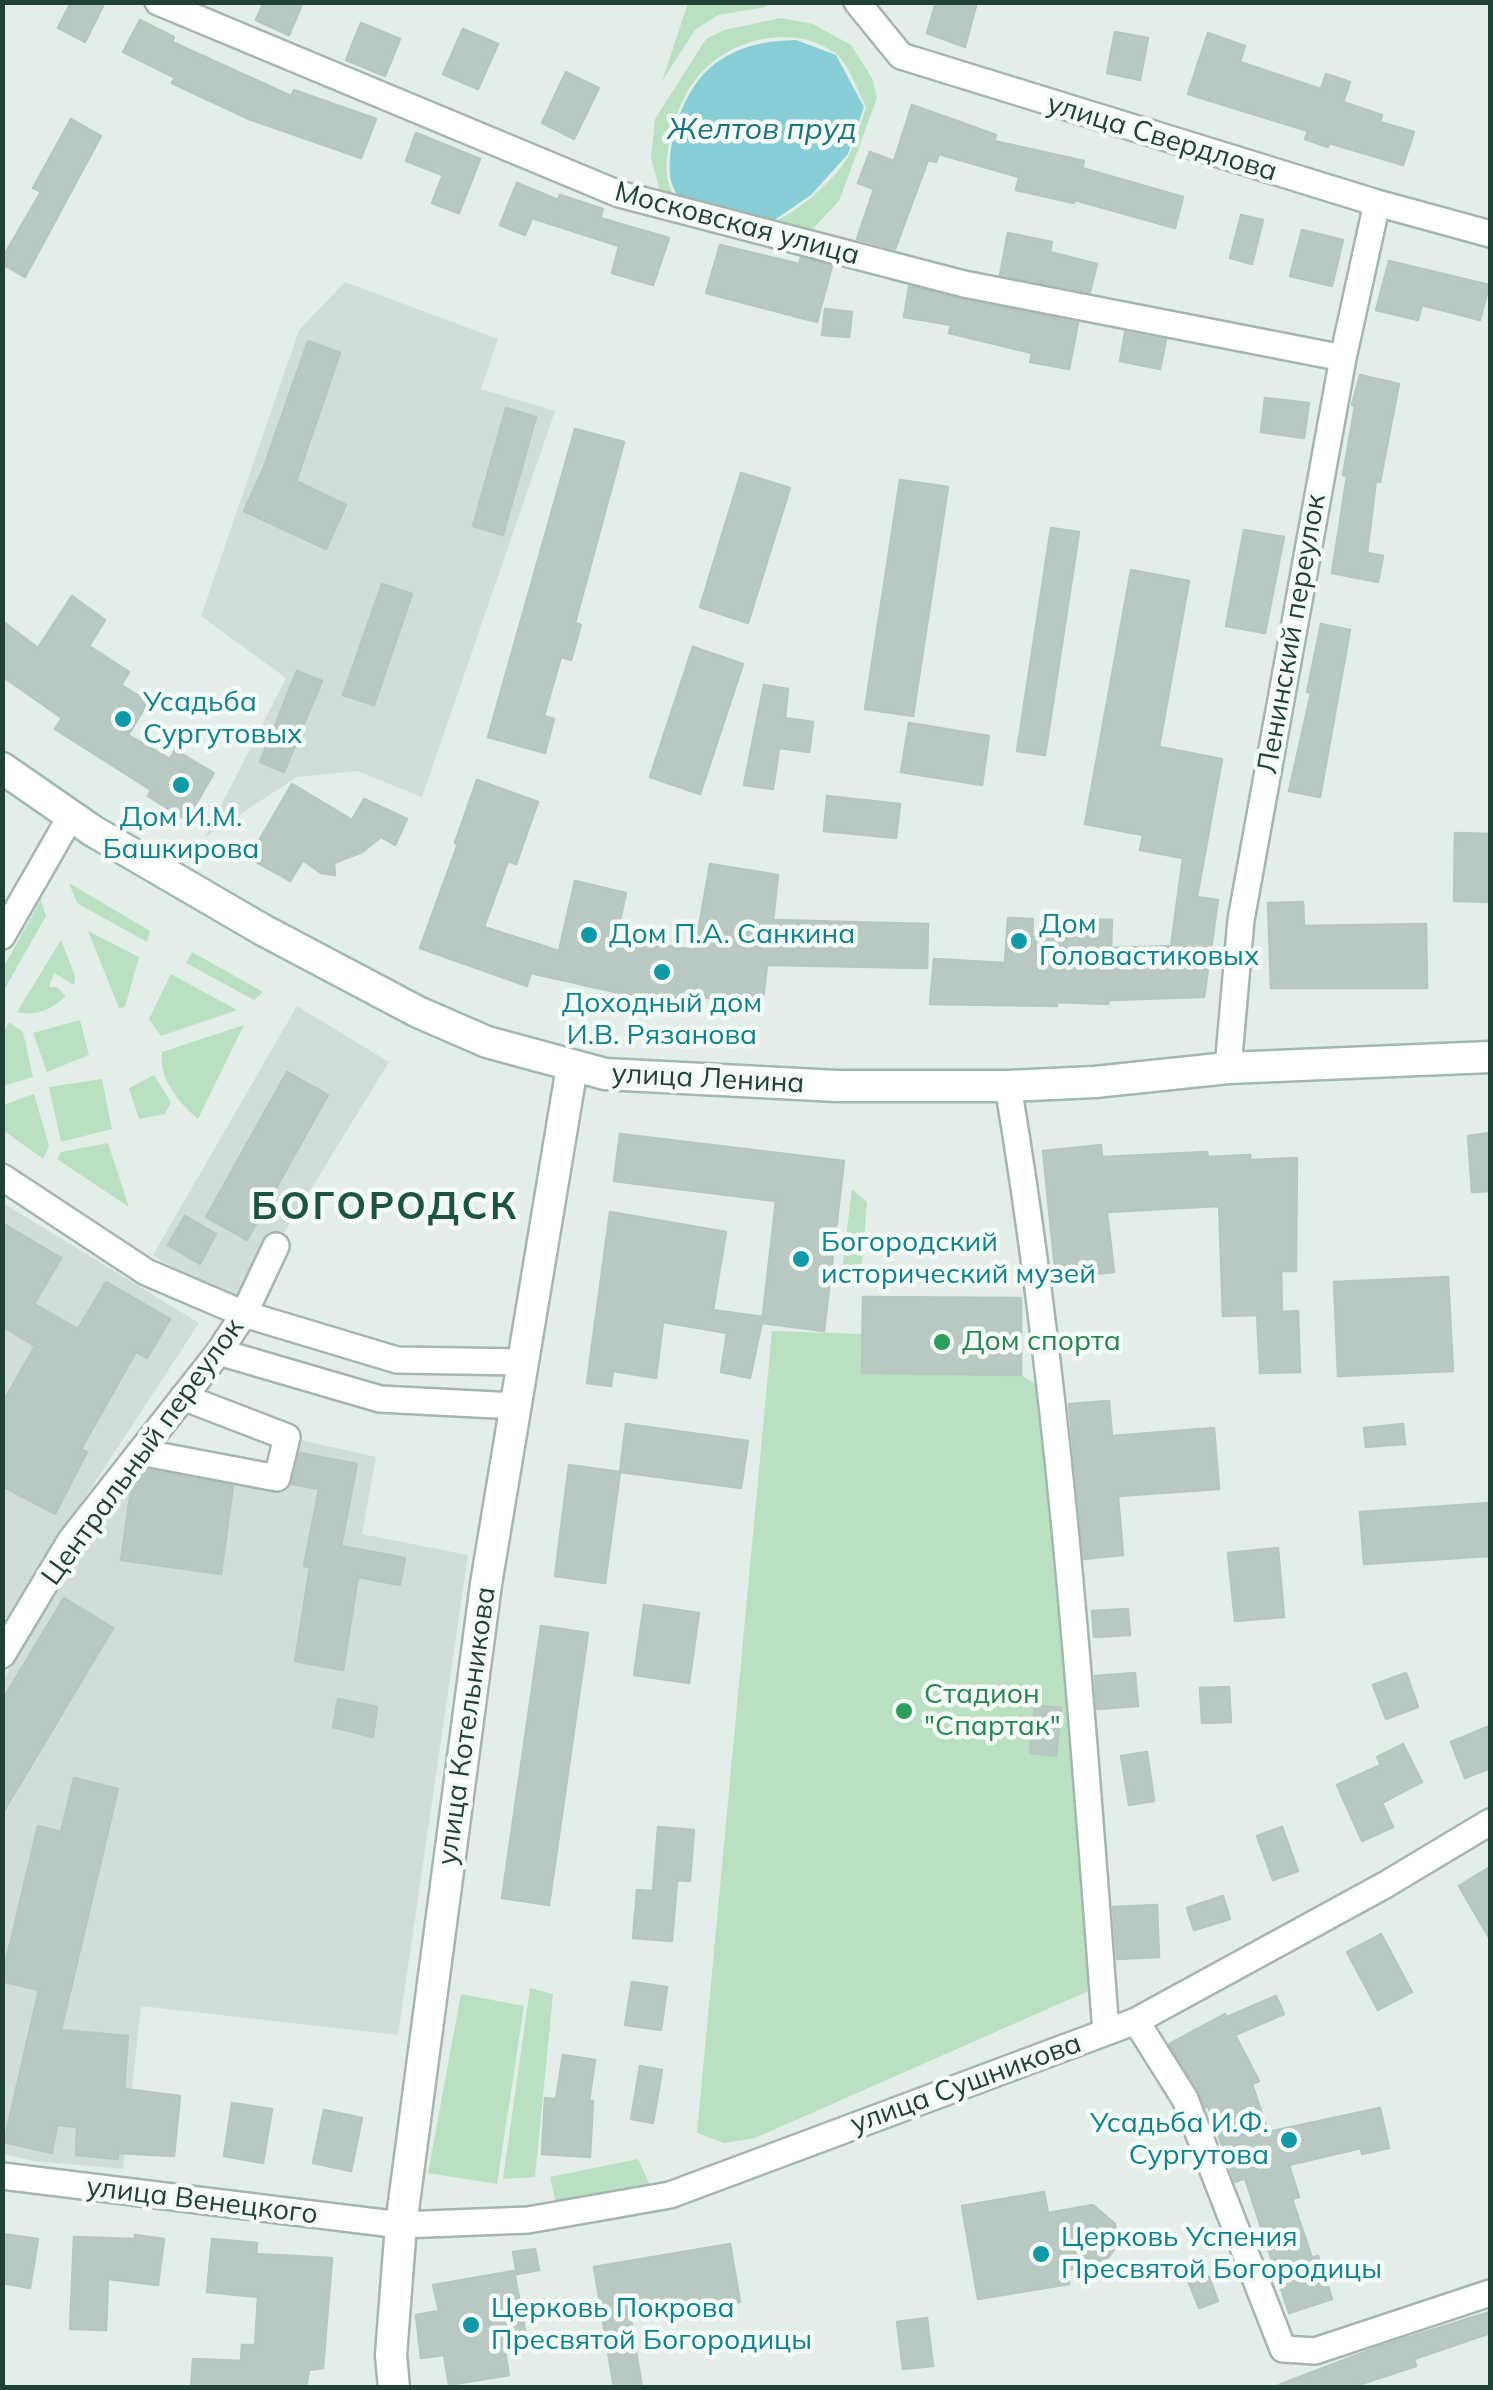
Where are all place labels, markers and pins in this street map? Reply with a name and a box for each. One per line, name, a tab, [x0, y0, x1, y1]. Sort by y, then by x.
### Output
place label: Усадьба Сургутовых	[143, 686, 302, 752]
marker: Усадьба Сургутовых	[112, 708, 134, 730]
marker: Дом И.М. Башкирова	[170, 774, 192, 796]
place label: Дом И.М. Башкирова	[103, 801, 259, 867]
place label: Дом Головастиковых	[1039, 908, 1259, 974]
place label: Дом П.А. Санкина	[609, 918, 855, 952]
marker: Дом П.А. Санкина	[578, 924, 600, 946]
marker: Дом Головастиковых	[1008, 930, 1030, 952]
marker: Доходный дом И.В. Рязанова	[651, 961, 673, 983]
place label: Доходный дом И.В. Рязанова	[562, 987, 762, 1053]
place label: Богородский исторический музей	[821, 1226, 1096, 1292]
marker: Богородский исторический музей	[790, 1248, 812, 1270]
place label: Дом спорта	[962, 1325, 1121, 1359]
marker: Дом спорта	[931, 1331, 953, 1353]
place label: Стадион "Спартак"	[924, 1678, 1061, 1744]
marker: Стадион "Спартак"	[893, 1700, 915, 1722]
place label: Усадьба И.Ф. Сургутова	[1090, 2107, 1269, 2173]
marker: Усадьба И.Ф. Сургутова	[1278, 2129, 1300, 2151]
place label: Церковь Успения Пресвятой Богородицы	[1061, 2221, 1382, 2287]
marker: Церковь Успения Пресвятой Богородицы	[1030, 2243, 1052, 2265]
place label: Церковь Покрова Пресвятой Богородицы	[491, 2292, 812, 2358]
marker: Церковь Покрова Пресвятой Богородицы	[460, 2314, 482, 2336]

